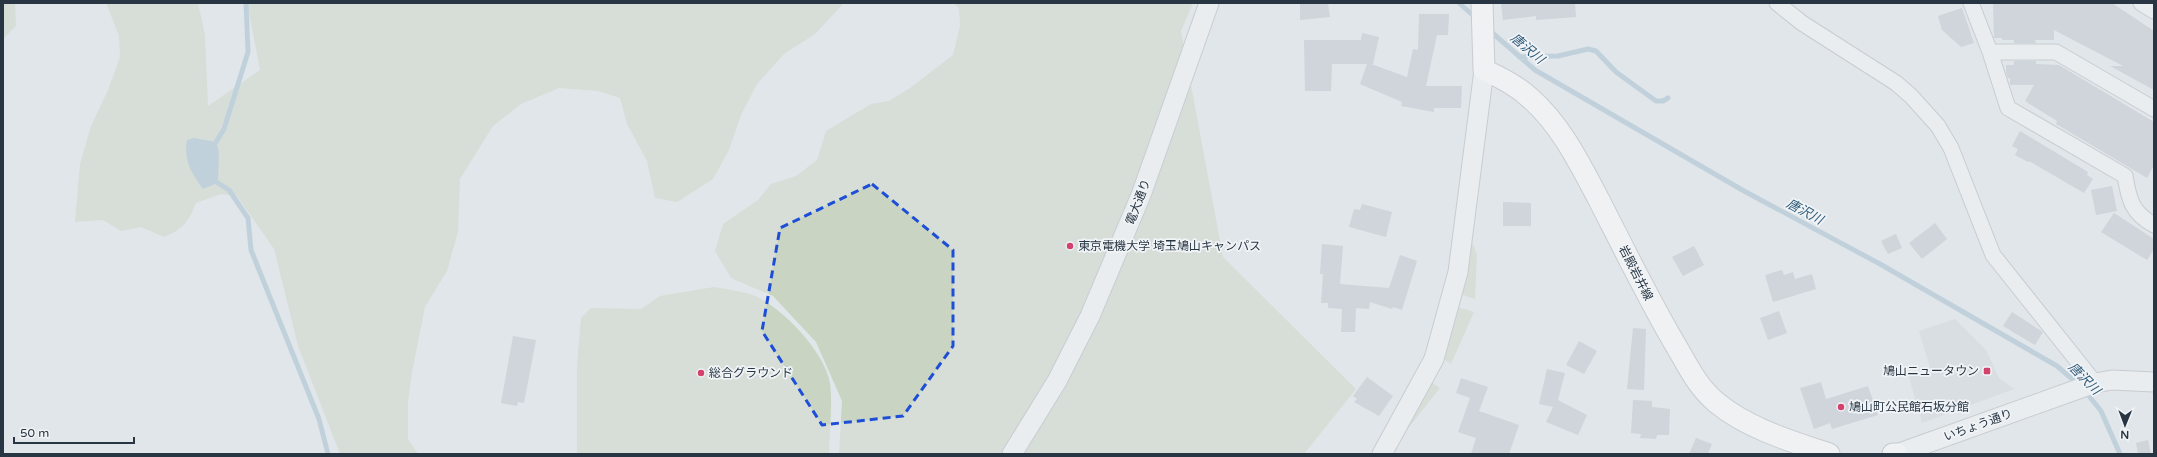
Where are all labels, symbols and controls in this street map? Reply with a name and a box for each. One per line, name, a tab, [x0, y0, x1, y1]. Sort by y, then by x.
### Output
water label: 唐沢川	[1507, 30, 1549, 69]
street label: 電大通り	[1123, 177, 1153, 227]
water label: 唐沢川	[1784, 196, 1827, 229]
place label: 東京電機大学 埼玉鳩山キャンパス	[1078, 239, 1261, 253]
marker: 東京電機大学 埼玉鳩山キャンパス	[1065, 241, 1075, 251]
street label: 岩殿岩井線	[1616, 243, 1656, 303]
water label: 唐沢川	[2065, 359, 2105, 400]
place label: 鳩山ニュータウン	[1883, 364, 1979, 378]
place label: 総合グラウンド	[709, 366, 793, 380]
marker: 鳩山ニュータウン	[1982, 366, 1992, 376]
marker: 総合グラウンド	[696, 368, 706, 378]
place label: 鳩山町公民館石坂分館	[1849, 400, 1969, 414]
marker: 鳩山町公民館石坂分館	[1836, 402, 1846, 412]
north arrow	[2105, 405, 2145, 445]
street label: いちょう通り	[1942, 406, 2014, 444]
scale bar	[14, 419, 134, 445]
text: 50 m	[20, 426, 49, 440]
text: N	[2120, 428, 2129, 441]

